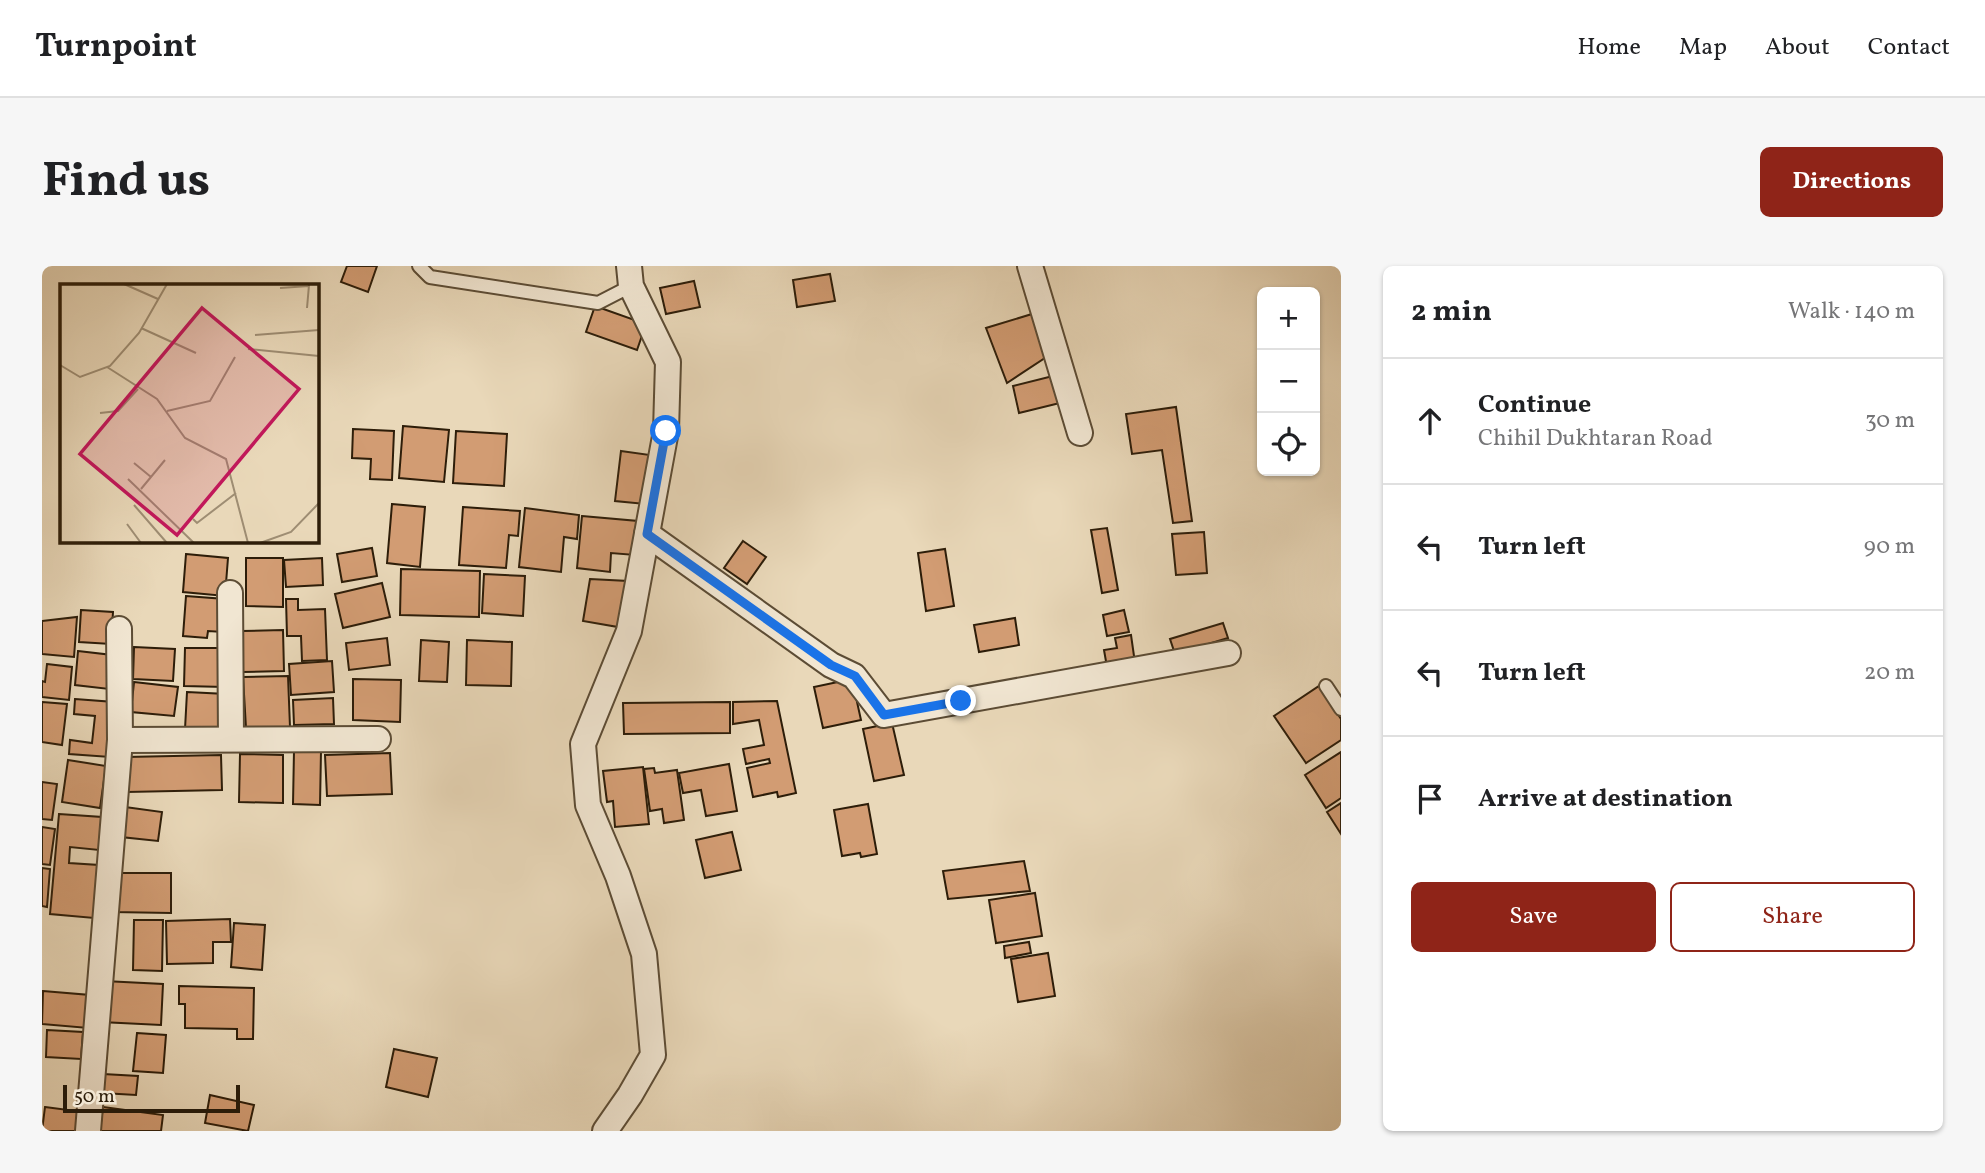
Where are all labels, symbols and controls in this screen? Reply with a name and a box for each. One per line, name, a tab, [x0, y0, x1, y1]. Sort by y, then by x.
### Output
text: Turnpoint	[35, 25, 197, 71]
text: Home	[1577, 31, 1641, 65]
text: Map	[1679, 31, 1727, 65]
text: About	[1765, 31, 1830, 65]
text: Contact	[1868, 31, 1950, 65]
button: Directions	[1760, 147, 1943, 217]
text: Find us	[42, 148, 210, 217]
inset map	[60, 284, 318, 542]
map controls	[1257, 287, 1320, 476]
button: +	[1257, 287, 1320, 350]
text: 2 min	[1411, 291, 1492, 333]
text: Walk · 140 m	[1788, 296, 1915, 328]
button: −	[1257, 350, 1320, 413]
text: Continue	[1478, 387, 1591, 423]
icon: ahead	[1411, 402, 1449, 440]
text: 30 m	[1865, 405, 1915, 437]
button: locate	[1257, 413, 1320, 476]
route start	[650, 415, 681, 446]
text: Chihil Dukhtaran Road	[1478, 423, 1713, 455]
icon: left	[1411, 528, 1449, 566]
text: Turn left	[1478, 529, 1586, 565]
text: 90 m	[1864, 531, 1915, 563]
icon: left	[1411, 654, 1449, 692]
text: Turn left	[1478, 655, 1586, 691]
text: 20 m	[1864, 657, 1915, 689]
route end	[945, 685, 976, 716]
icon: arrive	[1411, 780, 1449, 818]
text: Arrive at destination	[1478, 781, 1733, 817]
button: Save	[1411, 882, 1656, 952]
button: Share	[1670, 882, 1915, 952]
scale bar	[63, 1082, 240, 1114]
text: 50 m	[74, 1084, 115, 1110]

